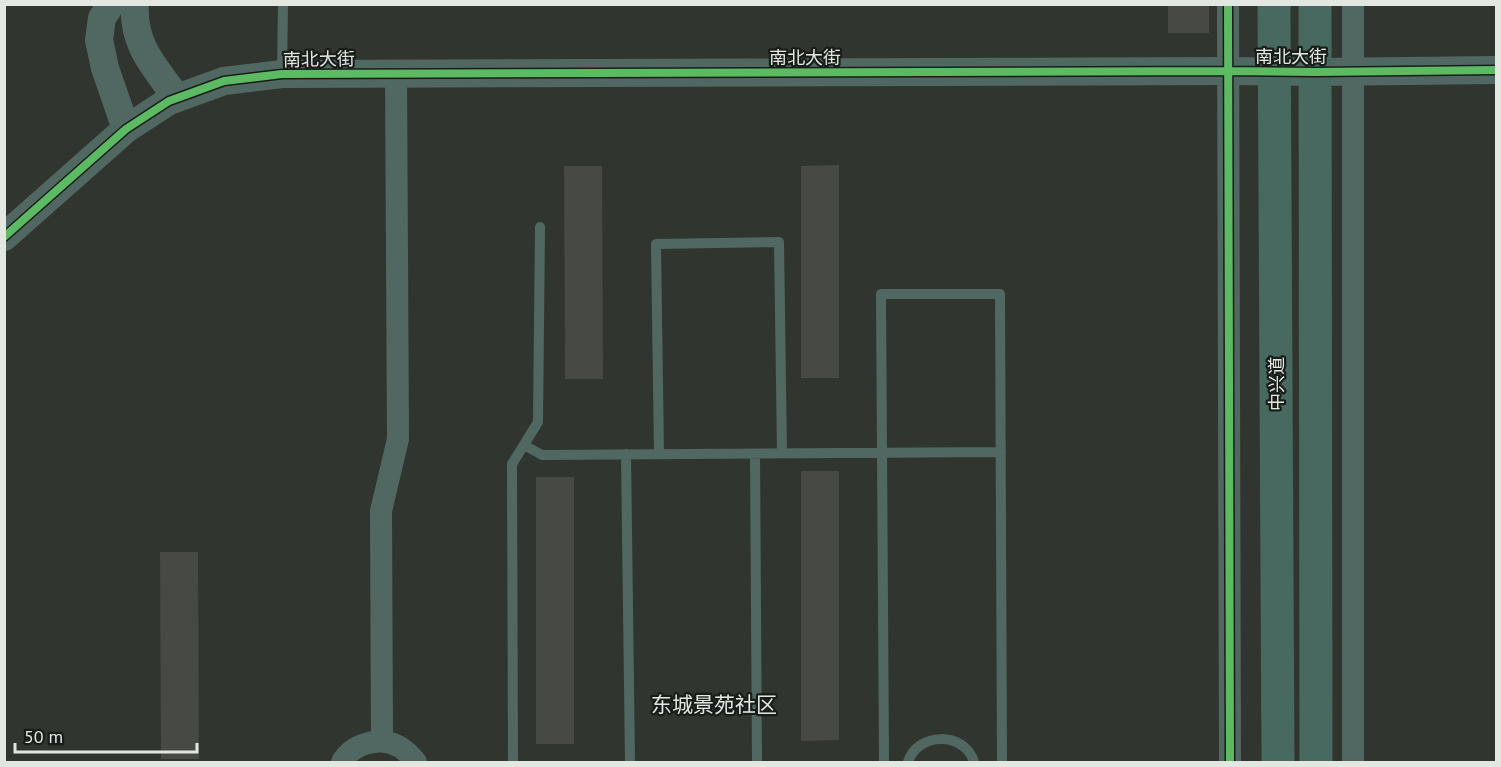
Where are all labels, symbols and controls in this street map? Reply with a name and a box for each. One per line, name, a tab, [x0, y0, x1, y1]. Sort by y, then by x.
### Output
street label: 南北大街	[1255, 45, 1327, 68]
street label: 南北大街	[769, 46, 841, 69]
street label: 南北大街	[283, 47, 355, 71]
street label: 中兴道	[1265, 357, 1288, 411]
district label: 东城景苑社区	[651, 691, 777, 718]
scale bar	[15, 716, 196, 754]
text: 50 m	[24, 725, 63, 748]

